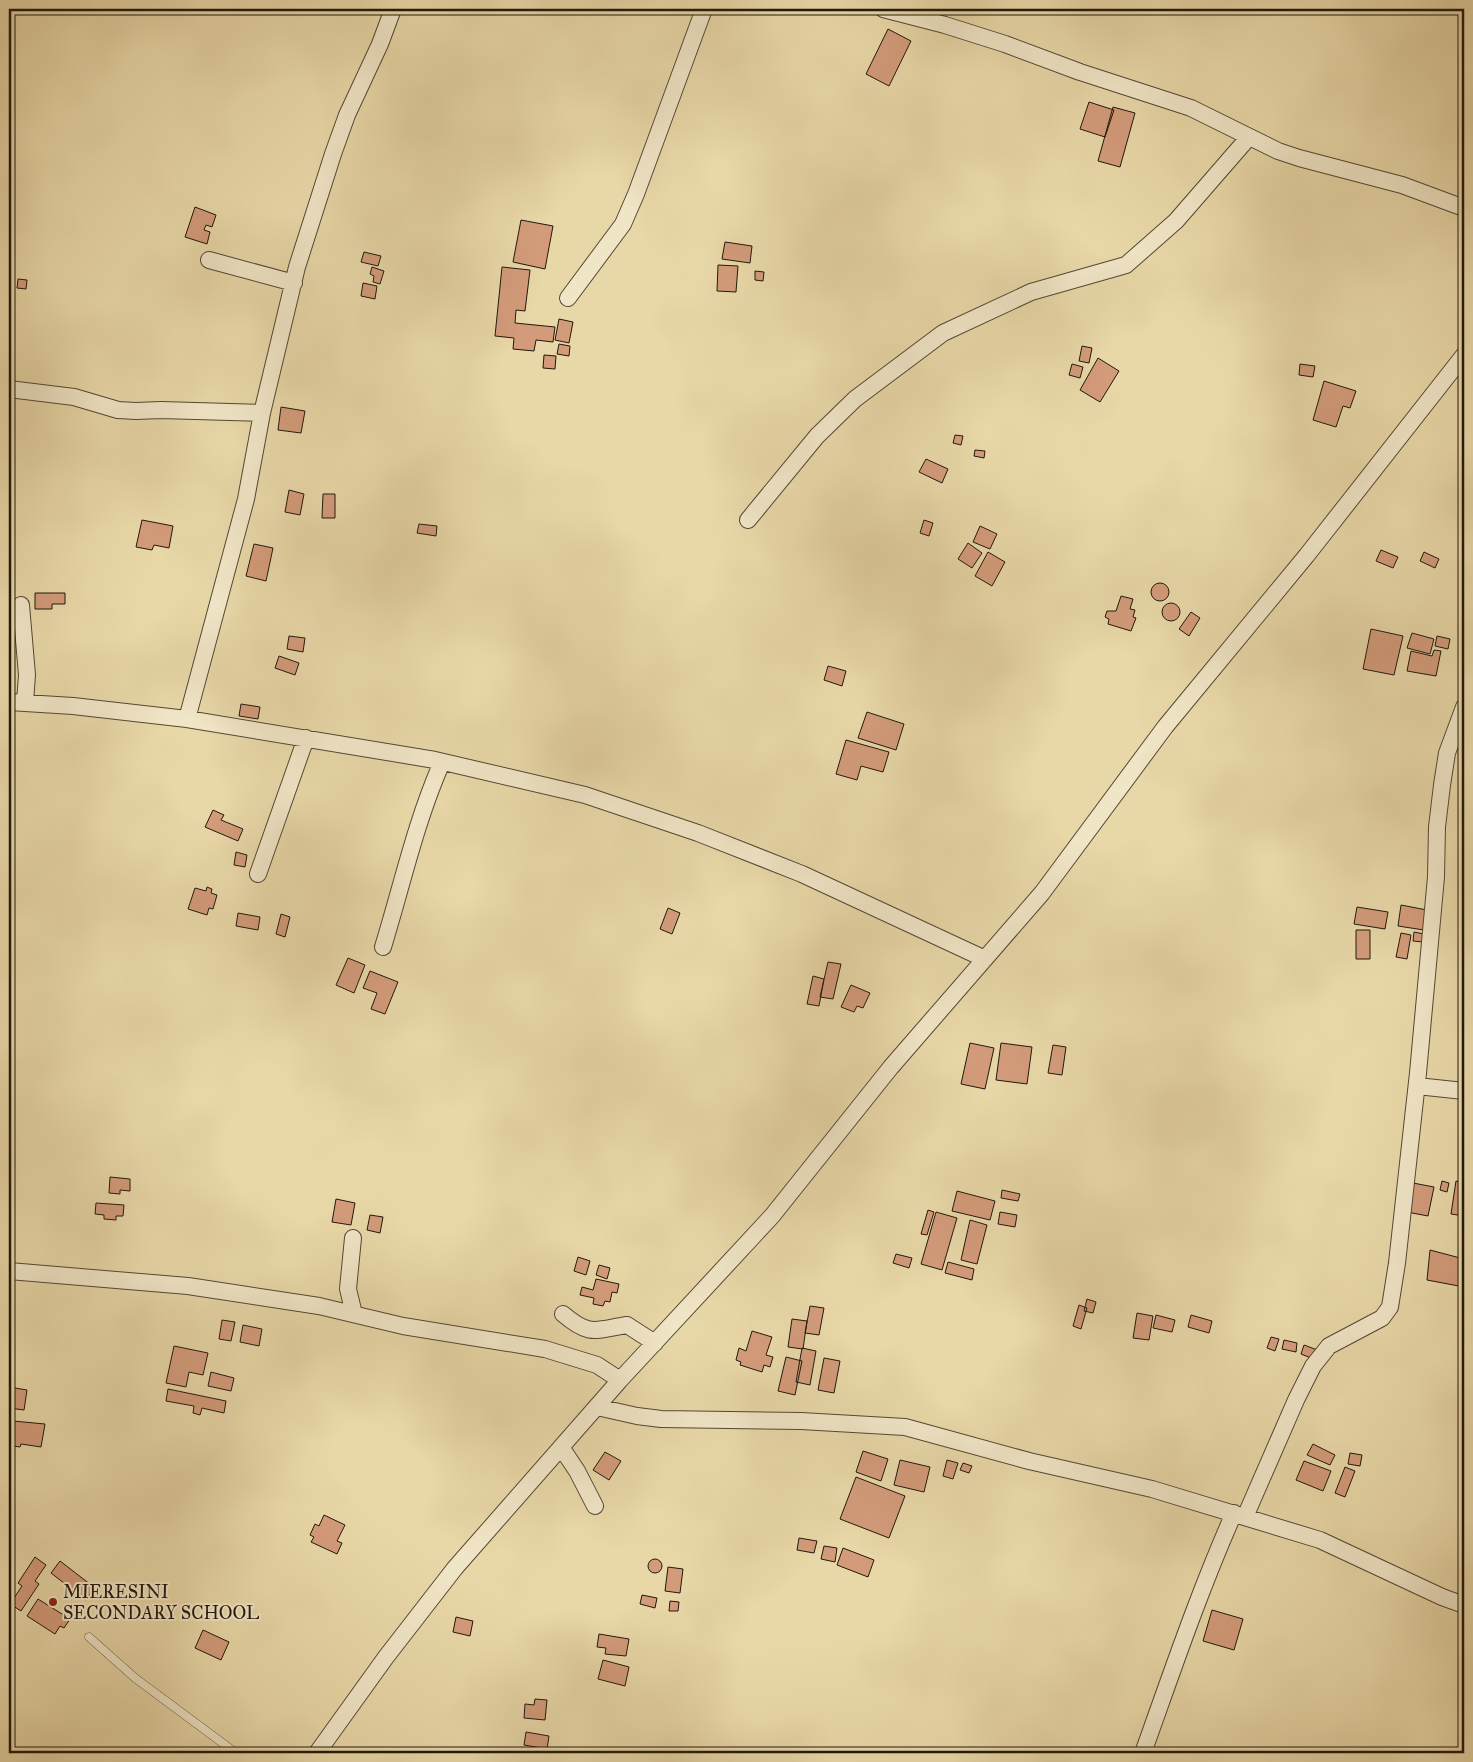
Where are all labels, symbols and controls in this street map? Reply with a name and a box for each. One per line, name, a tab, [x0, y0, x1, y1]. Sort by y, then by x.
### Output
place label: MIERESINI SECONDARY SCHOOL	[63, 1581, 260, 1624]
marker: MIERESINI SECONDARY SCHOOL	[47, 1596, 59, 1608]

